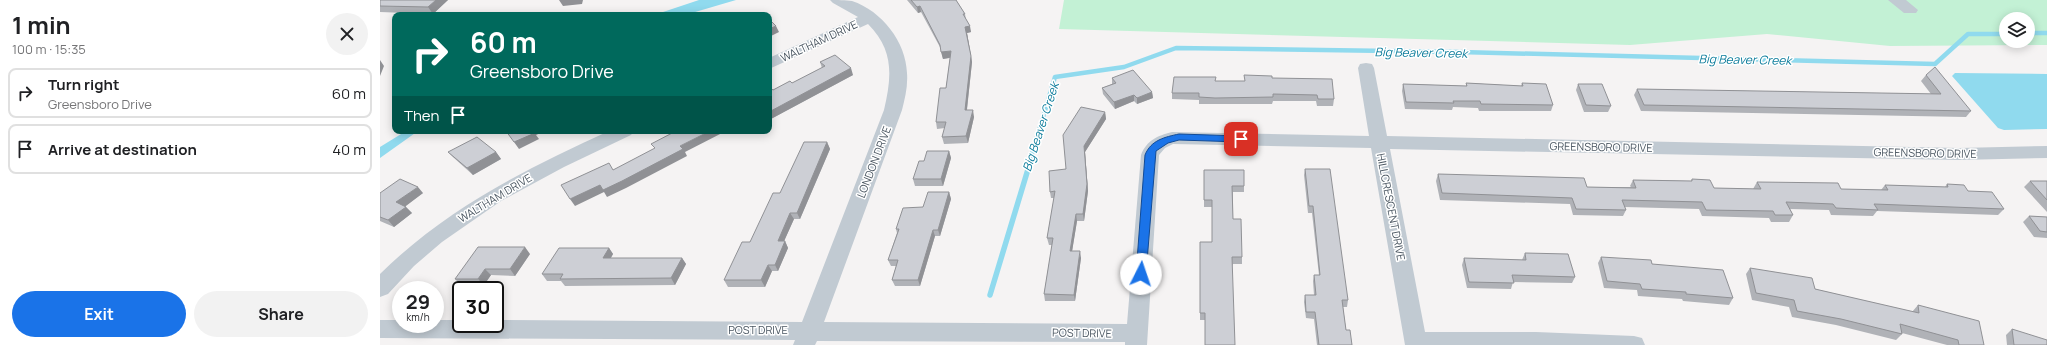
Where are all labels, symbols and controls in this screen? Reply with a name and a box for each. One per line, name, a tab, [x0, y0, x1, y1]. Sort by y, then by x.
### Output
text: 1 min	[12, 8, 71, 41]
map controls	[1999, 12, 2035, 48]
button: layers	[1999, 12, 2035, 48]
button: close	[326, 13, 368, 55]
street label: WALTHAM DRIVE	[778, 16, 860, 65]
text: 60 m	[470, 23, 537, 61]
icon: right	[404, 28, 456, 80]
text: 100 m · 15:35	[12, 40, 86, 58]
water label: Big Beaver Creek	[1375, 43, 1470, 62]
water label: Big Beaver Creek	[1699, 50, 1794, 69]
text: Greensboro Drive	[470, 59, 614, 83]
text: Turn right	[48, 74, 119, 95]
water label: Big Beaver Creek	[1018, 78, 1064, 174]
icon: right	[14, 82, 36, 104]
text: 60 m	[332, 83, 366, 104]
text: Greensboro Drive	[48, 95, 152, 113]
icon: arrive	[447, 104, 469, 126]
text: Then	[404, 105, 439, 126]
pin	[1224, 122, 1258, 156]
street label: LONDON DRIVE	[853, 124, 894, 200]
icon: arrive	[1230, 128, 1252, 150]
icon: arrive	[14, 138, 36, 160]
street label: GREENSBORO DRIVE	[1549, 138, 1653, 155]
text: Arrive at destination	[48, 139, 197, 160]
text: 40 m	[332, 139, 366, 160]
street label: GREENSBORO DRIVE	[1873, 144, 1977, 161]
street label: HILLCRESCENT DRIVE	[1374, 152, 1409, 262]
street label: WALTHAM DRIVE	[455, 170, 534, 225]
position arrow	[1120, 253, 1162, 295]
speed limit sign: 30	[452, 281, 504, 333]
text: 29	[406, 288, 430, 315]
button: Exit	[12, 291, 186, 337]
button: Share	[194, 291, 368, 337]
text: km/h	[406, 310, 430, 324]
street label: POST DRIVE	[728, 322, 788, 337]
street label: POST DRIVE	[1052, 324, 1112, 341]

